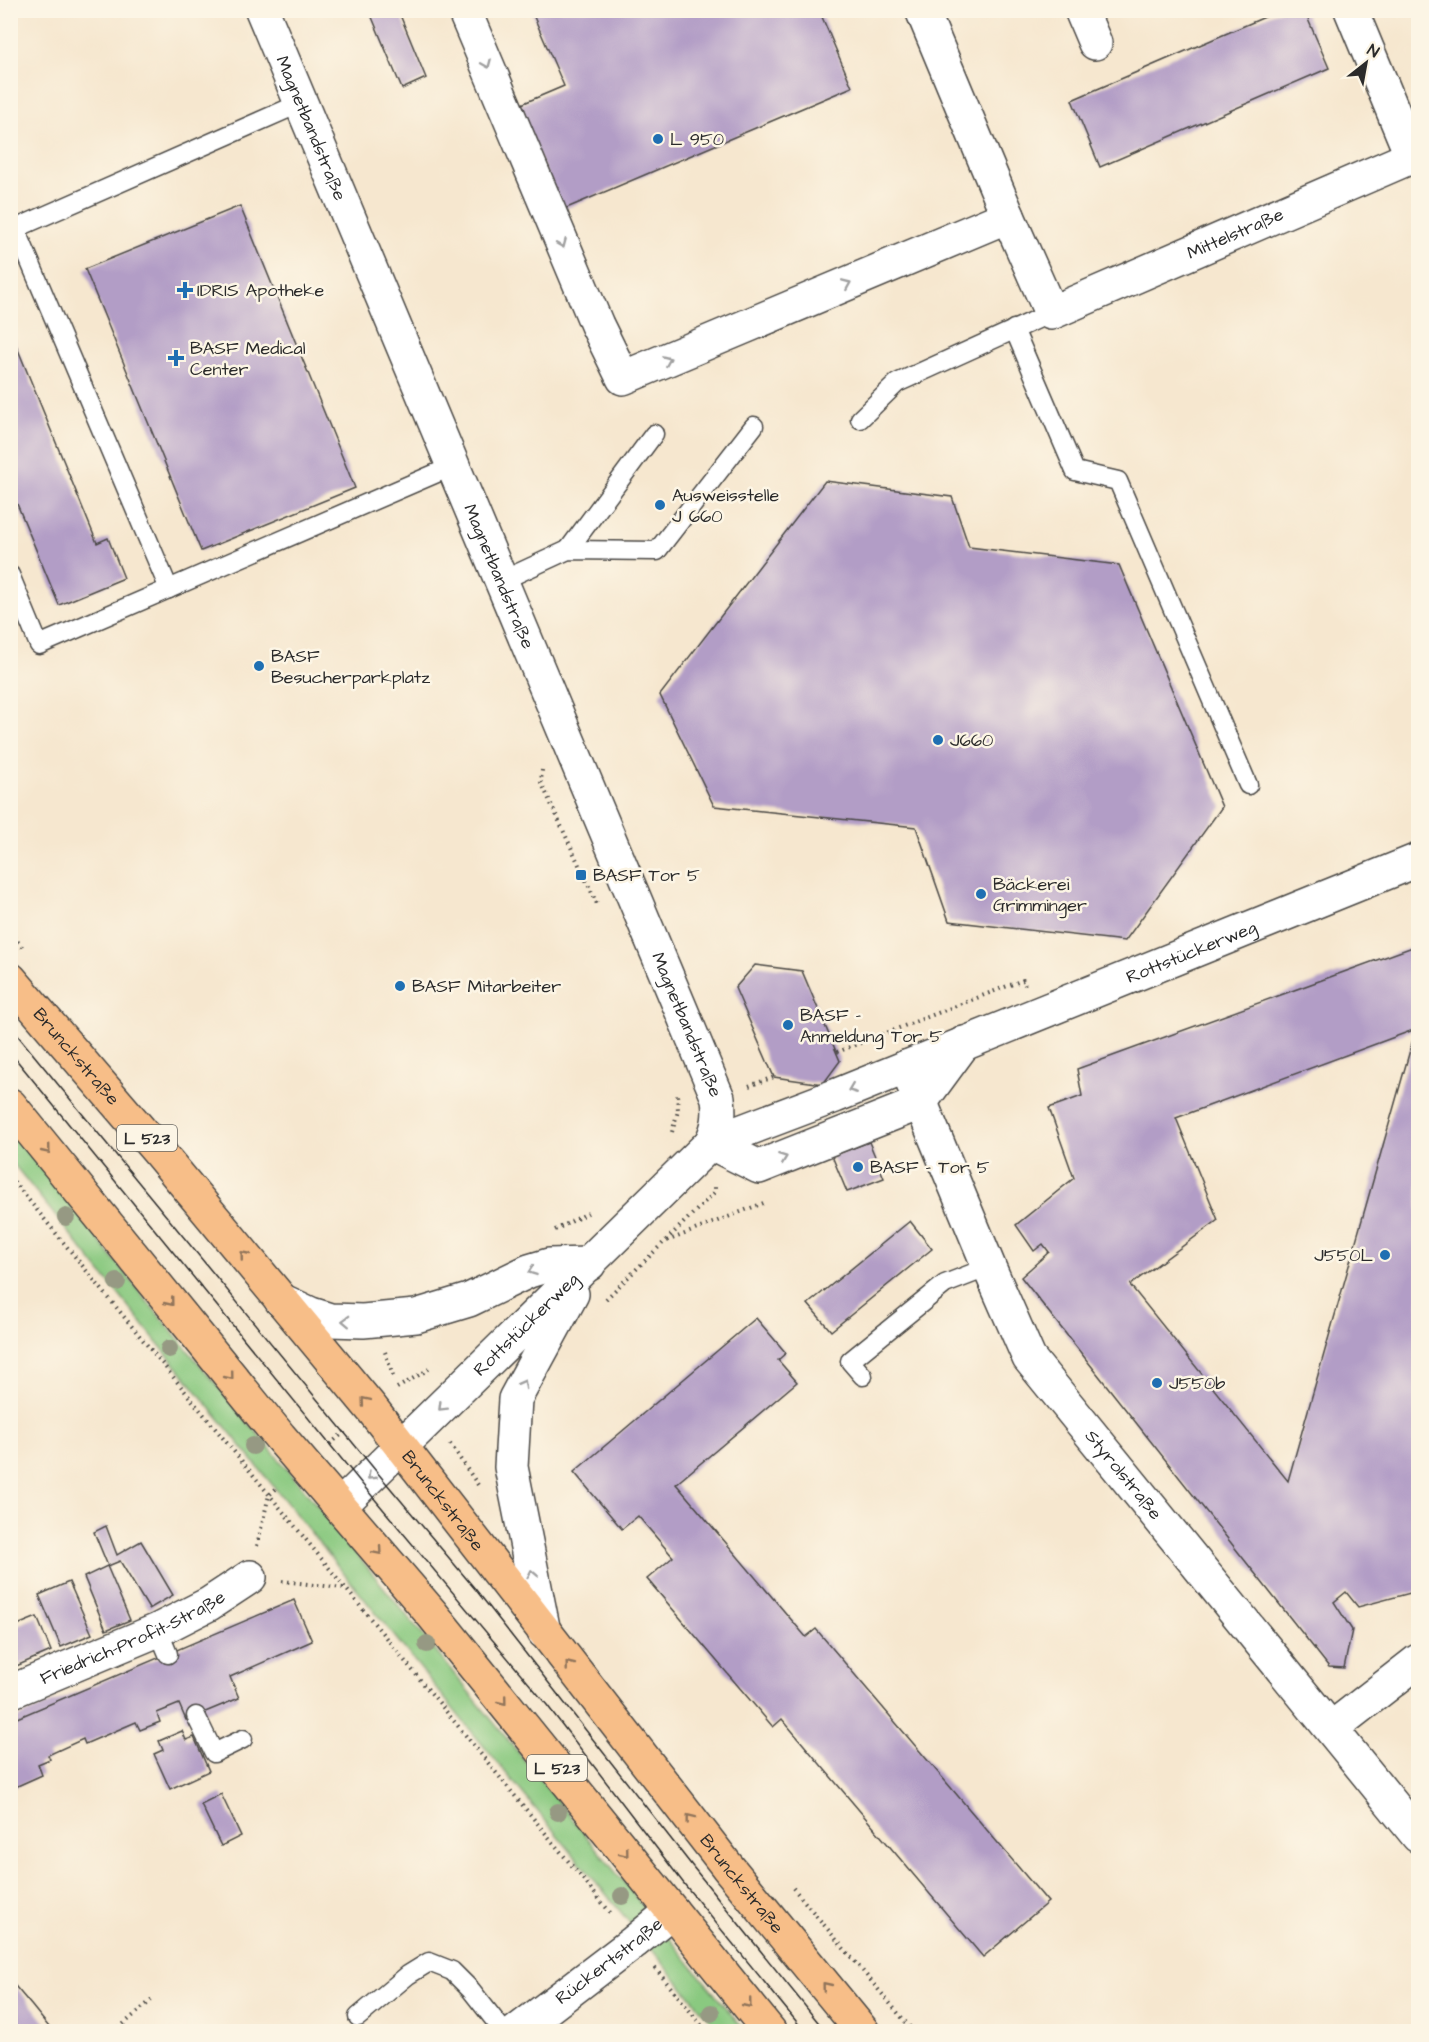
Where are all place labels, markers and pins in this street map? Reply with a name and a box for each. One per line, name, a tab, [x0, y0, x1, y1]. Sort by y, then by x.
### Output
place label: L 950	[670, 127, 724, 152]
marker: L 950	[651, 132, 665, 146]
place label: IDRIS Apotheke	[197, 278, 324, 303]
marker: IDRIS Apotheke	[178, 283, 192, 297]
place label: BASF Medical Center	[190, 336, 306, 382]
marker: BASF Medical Center	[167, 349, 185, 367]
place label: Ausweisstelle J 660	[672, 483, 779, 529]
marker: Ausweisstelle J 660	[653, 498, 667, 512]
place label: BASF Besucherparkplatz	[271, 644, 430, 690]
marker: BASF Besucherparkplatz	[252, 659, 266, 673]
place label: J660	[950, 728, 993, 753]
marker: J660	[931, 733, 945, 747]
place label: BASF Tor 5	[593, 863, 700, 888]
marker: BASF Tor 5	[574, 868, 588, 882]
place label: Bäckerei Grimminger	[993, 872, 1087, 919]
marker: Bäckerei Grimminger	[974, 887, 988, 901]
place label: BASF Mitarbeiter	[412, 974, 561, 999]
marker: BASF Mitarbeiter	[393, 979, 407, 993]
place label: BASF - Anmeldung Tor 5	[800, 1003, 942, 1050]
marker: BASF - Anmeldung Tor 5	[781, 1018, 795, 1032]
place label: BASF - Tor 5	[870, 1155, 990, 1180]
marker: BASF - Tor 5	[851, 1160, 865, 1174]
place label: J550L	[1314, 1243, 1374, 1268]
marker: J550L	[1378, 1248, 1392, 1262]
place label: J550b	[1169, 1371, 1225, 1396]
marker: J550b	[1150, 1376, 1164, 1390]

